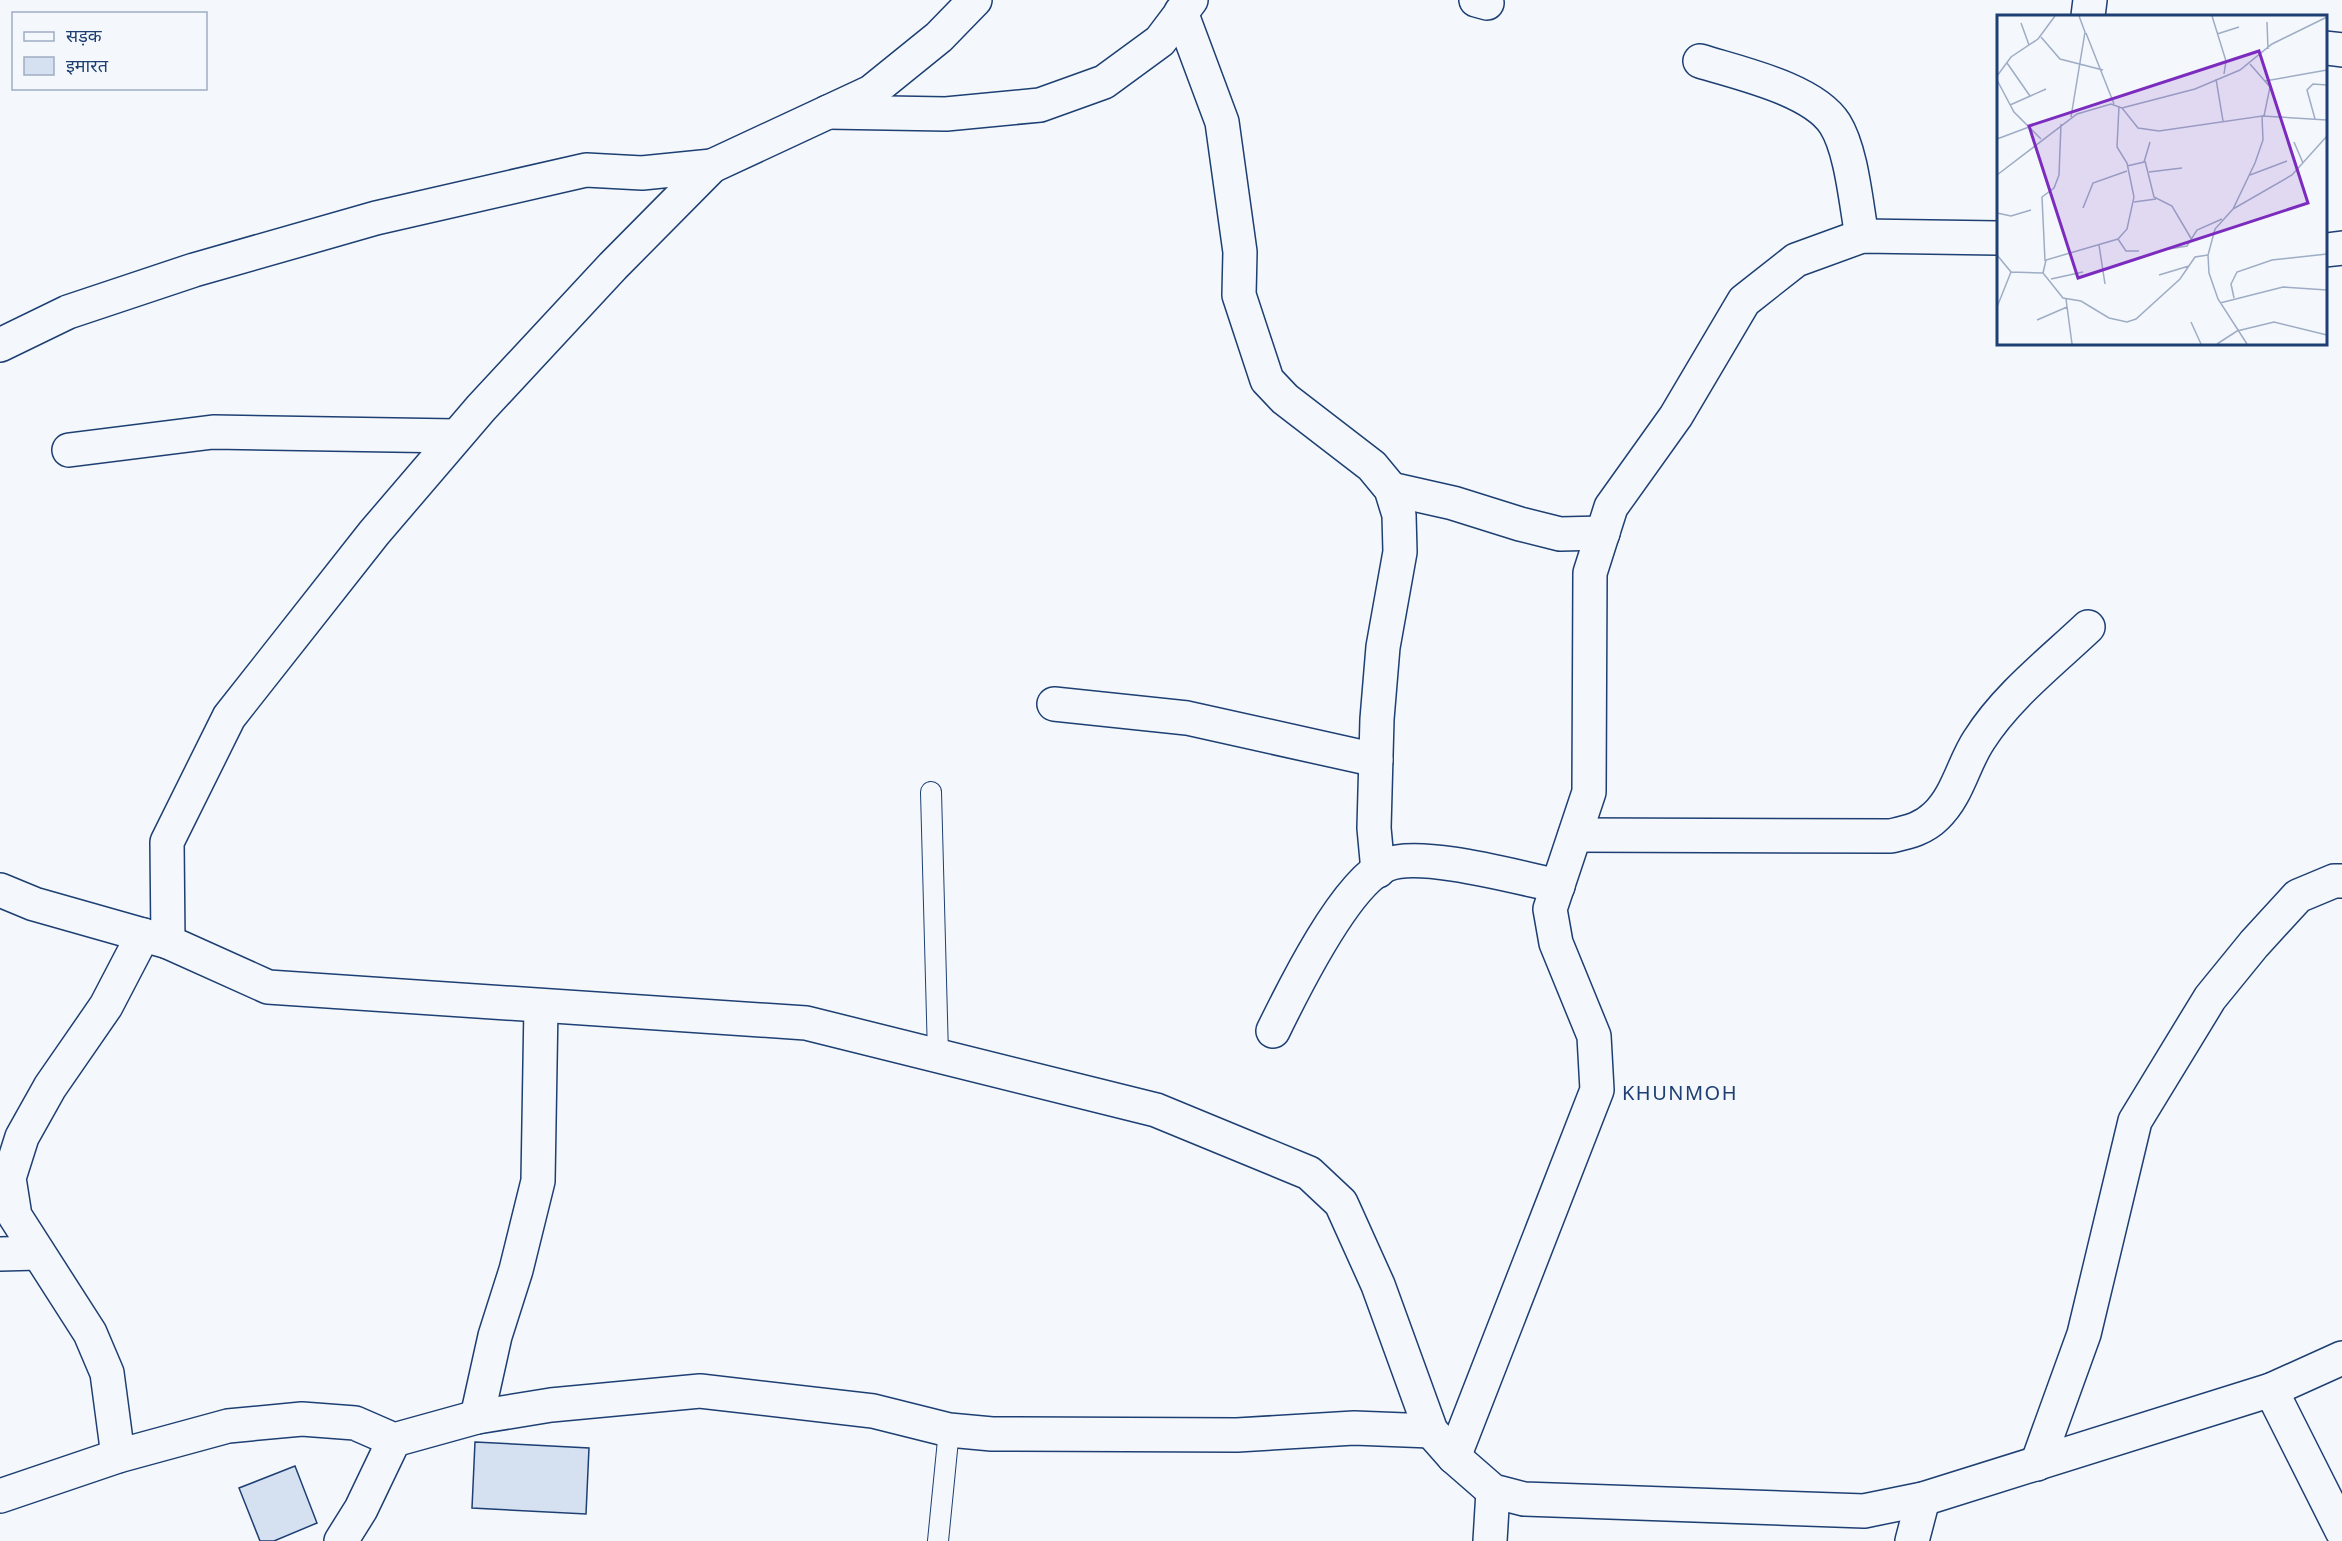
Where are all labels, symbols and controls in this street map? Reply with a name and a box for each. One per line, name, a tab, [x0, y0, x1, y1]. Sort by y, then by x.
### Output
legend	[12, 12, 207, 90]
inset map	[1997, 15, 2327, 345]
text: सड़क	[66, 26, 103, 49]
text: इमारत	[66, 56, 109, 79]
district label: KHUNMOH	[1622, 1082, 1738, 1108]

